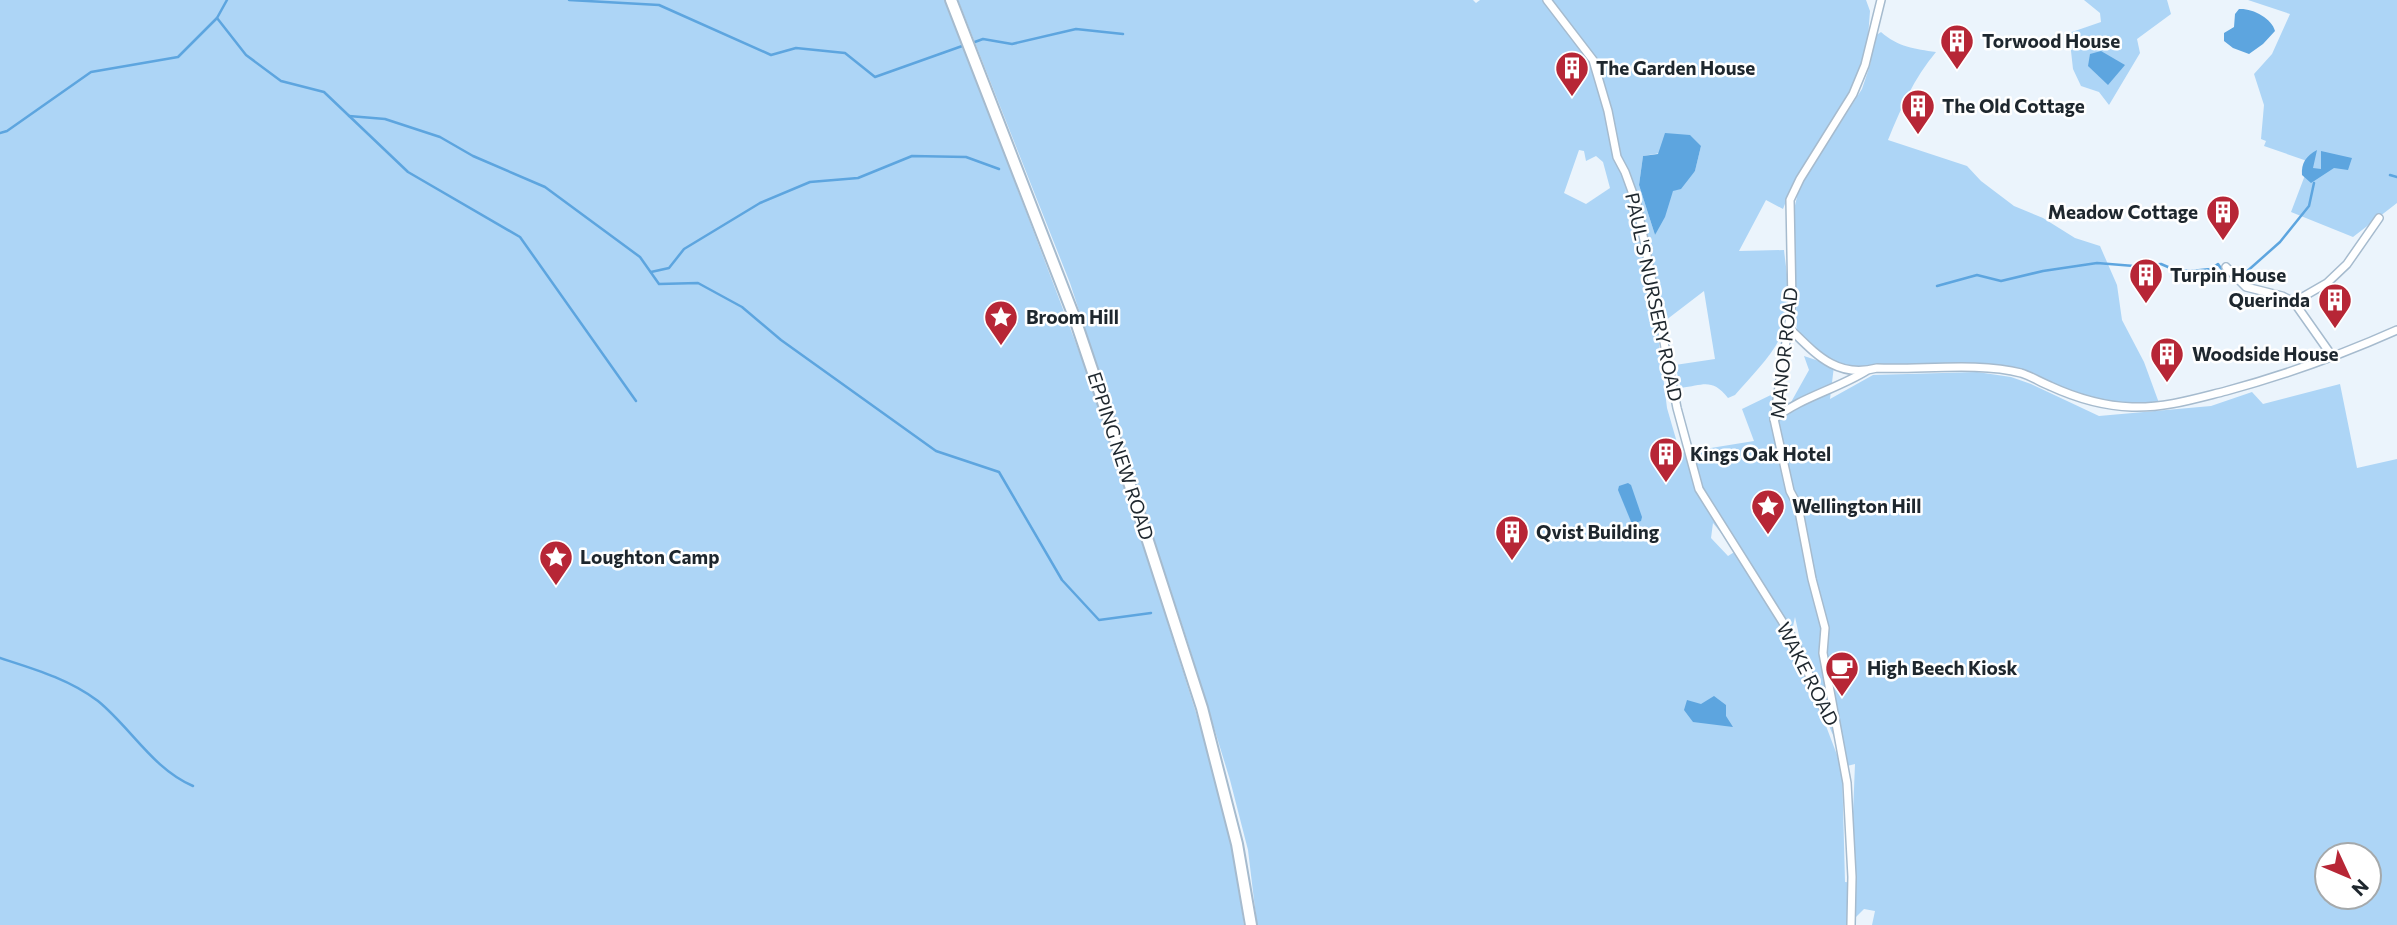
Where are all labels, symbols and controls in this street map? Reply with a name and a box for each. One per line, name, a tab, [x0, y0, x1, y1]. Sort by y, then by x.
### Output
building icon: Torwood House	[1938, 22, 1976, 71]
place label: Torwood House	[1982, 29, 2120, 52]
building icon: The Garden House	[1553, 49, 1591, 98]
place label: The Garden House	[1596, 56, 1755, 79]
building icon: The Old Cottage	[1899, 87, 1937, 136]
place label: The Old Cottage	[1942, 94, 2085, 117]
street label: PAUL'S NURSERY ROAD	[1621, 190, 1688, 403]
building icon: Meadow Cottage	[2204, 193, 2242, 242]
place label: Meadow Cottage	[2048, 200, 2198, 223]
building icon: Turpin House	[2127, 256, 2165, 305]
place label: Turpin House	[2170, 263, 2286, 286]
building icon: Querinda	[2316, 281, 2354, 330]
street label: MANOR ROAD	[1765, 286, 1802, 420]
place label: Querinda	[2228, 288, 2310, 311]
place icon: Broom Hill	[982, 298, 1020, 347]
place label: Broom Hill	[1026, 305, 1119, 328]
building icon: Woodside House	[2148, 335, 2186, 384]
place label: Woodside House	[2192, 342, 2339, 365]
street label: EPPING NEW ROAD	[1083, 369, 1160, 543]
building icon: Kings Oak Hotel	[1647, 435, 1685, 484]
place label: Kings Oak Hotel	[1690, 442, 1831, 465]
place icon: Wellington Hill	[1749, 487, 1787, 536]
place label: Wellington Hill	[1792, 494, 1921, 517]
building icon: Qvist Building	[1493, 513, 1531, 562]
place label: Qvist Building	[1536, 520, 1660, 543]
place icon: Loughton Camp	[537, 538, 575, 587]
place label: Loughton Camp	[580, 545, 719, 568]
street label: WAKE ROAD	[1772, 618, 1844, 729]
cafe icon: High Beech Kiosk	[1823, 649, 1861, 698]
place label: High Beech Kiosk	[1867, 656, 2018, 679]
north arrow	[2313, 841, 2383, 911]
text: N	[2347, 875, 2374, 901]

